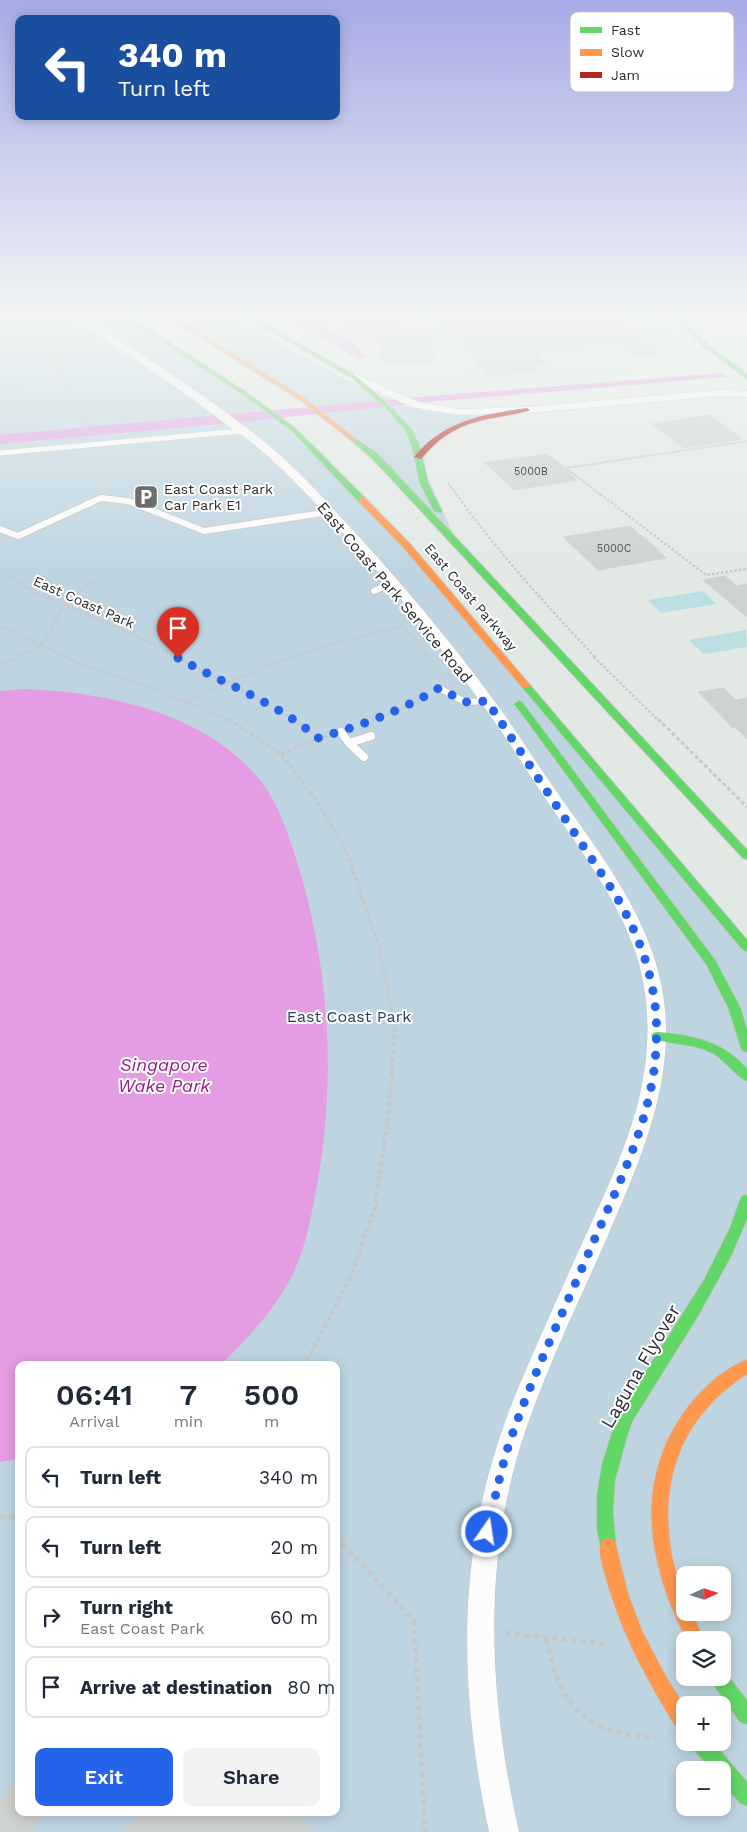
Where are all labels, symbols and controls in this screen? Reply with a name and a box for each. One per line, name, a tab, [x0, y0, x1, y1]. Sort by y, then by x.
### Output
legend	[570, 12, 734, 92]
text: Fast	[611, 22, 640, 38]
text: 340 m	[118, 34, 227, 76]
icon: left	[35, 35, 100, 100]
text: Slow	[611, 44, 644, 60]
text: Jam	[611, 67, 640, 83]
text: Turn left	[118, 76, 210, 101]
house number: 5000B	[514, 465, 548, 478]
place label: East Coast Park Car Park E1	[164, 481, 273, 513]
parking icon: East Coast Park Car Park E1	[133, 484, 159, 510]
street label: East Coast Park Service Road	[313, 498, 476, 687]
street label: East Coast Parkway	[421, 540, 521, 655]
house number: 5000C	[597, 542, 632, 555]
street label: East Coast Park	[31, 573, 137, 631]
pin	[157, 607, 199, 658]
icon: arrive	[164, 614, 192, 642]
park label: East Coast Park	[287, 1007, 411, 1026]
water label: Singapore Wake Park	[118, 1054, 211, 1096]
street label: Laguna Flyover	[596, 1300, 685, 1432]
text: 06:41	[56, 1377, 133, 1412]
text: 7	[179, 1377, 197, 1412]
text: 500	[244, 1377, 299, 1412]
text: Arrival	[69, 1412, 119, 1431]
text: min	[174, 1412, 203, 1431]
text: m	[264, 1412, 279, 1431]
icon: left	[37, 1463, 65, 1491]
text: Turn left	[80, 1466, 161, 1489]
text: 340 m	[259, 1466, 318, 1489]
position arrow	[460, 1505, 512, 1557]
icon: left	[37, 1533, 65, 1561]
text: Turn left	[80, 1536, 161, 1559]
text: 20 m	[271, 1536, 318, 1559]
north arrow	[676, 1566, 731, 1621]
map controls	[676, 1566, 731, 1816]
text: Turn right	[80, 1596, 173, 1619]
icon: right	[37, 1603, 65, 1631]
text: 60 m	[270, 1606, 318, 1629]
text: East Coast Park	[80, 1619, 205, 1638]
button: layers	[676, 1631, 731, 1686]
icon: arrive	[37, 1673, 65, 1701]
text: Arrive at destination	[80, 1676, 272, 1699]
text: 80 m	[287, 1676, 335, 1699]
button: +	[676, 1696, 731, 1751]
button: Exit	[35, 1748, 173, 1806]
button: Share	[183, 1748, 320, 1806]
button: −	[676, 1761, 731, 1816]

